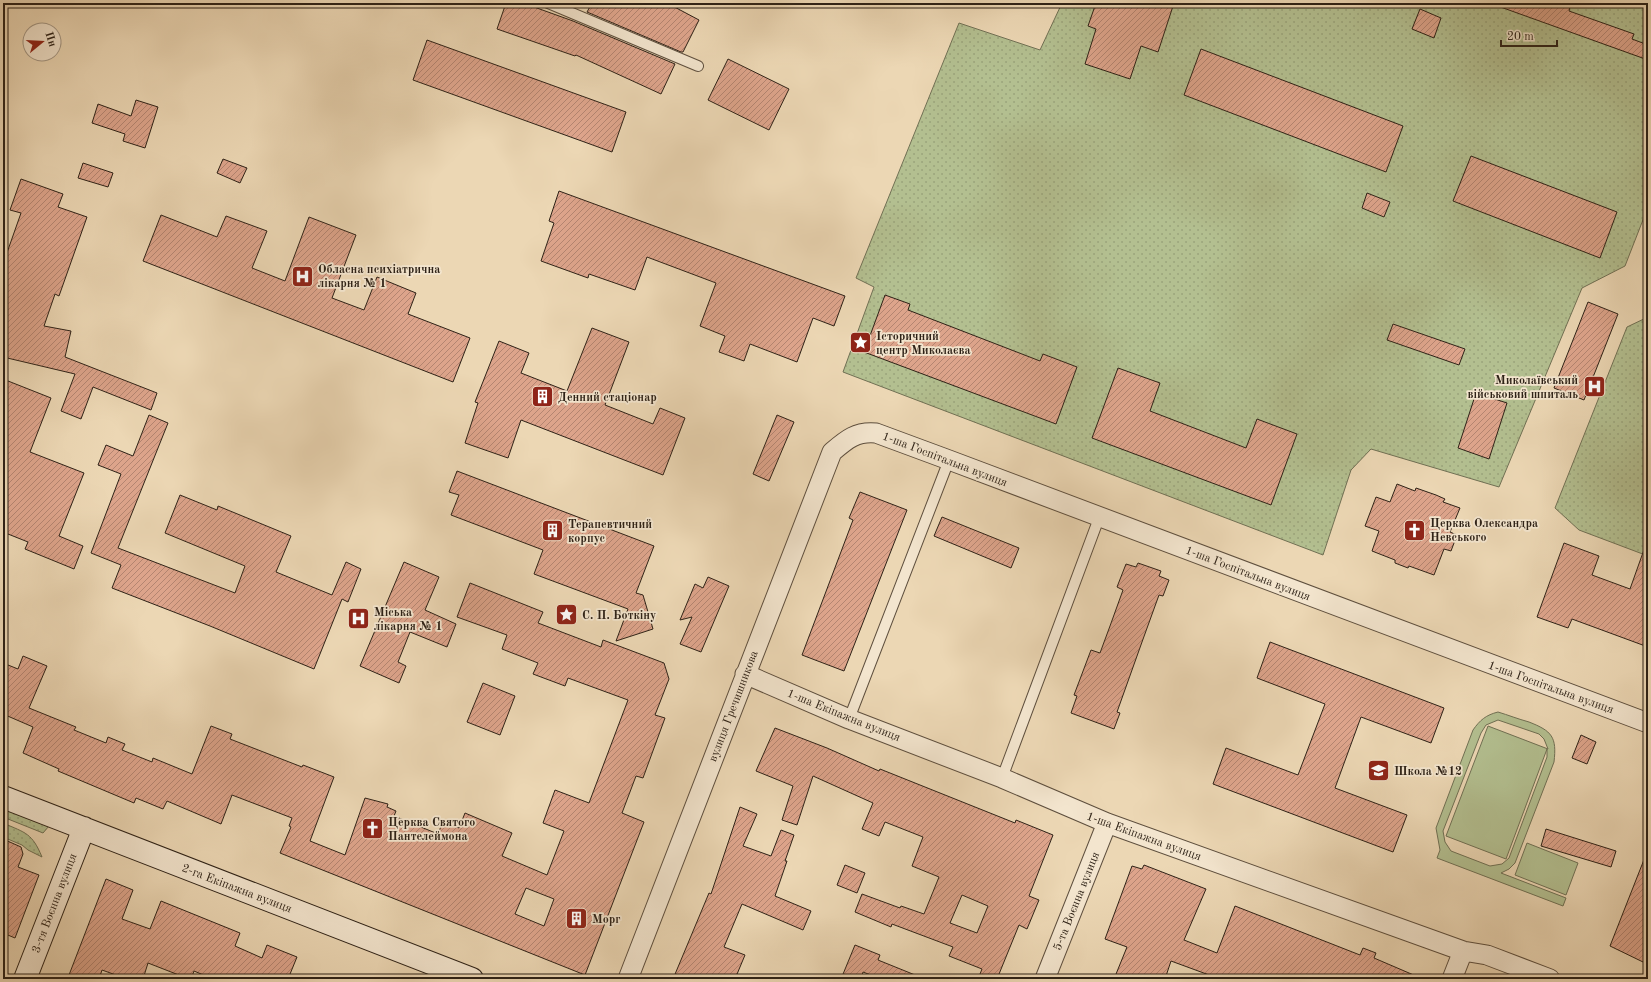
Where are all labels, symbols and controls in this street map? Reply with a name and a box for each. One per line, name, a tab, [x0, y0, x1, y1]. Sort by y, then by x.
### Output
north arrow	[22, 22, 62, 62]
scale bar	[1501, 22, 1557, 48]
text: Пн	[43, 30, 58, 48]
text: 20 m	[1507, 31, 1534, 43]
hospital icon: Обласна психіатрична лікарня № 1	[290, 263, 316, 289]
place label: Обласна психіатрична лікарня № 1	[318, 264, 440, 290]
place icon: Історичний центр Миколаєва	[848, 330, 874, 356]
place label: Історичний центр Миколаєва	[876, 331, 971, 357]
hospital icon: Миколаївський військовий шпиталь	[1581, 374, 1607, 400]
place label: Миколаївський військовий шпиталь	[1467, 375, 1578, 401]
building icon: Денний стаціонар	[530, 384, 556, 410]
place label: Денний стаціонар	[558, 392, 657, 404]
street label: 1-ша Госпітальна вулиця	[880, 430, 1009, 489]
church icon: Церква Олександра Невського	[1401, 517, 1427, 543]
building icon: Терапевтичний корпус	[539, 518, 565, 544]
place label: Церква Олександра Невського	[1430, 518, 1538, 544]
place label: Терапевтичний корпус	[568, 519, 652, 545]
street label: 1-ша Госпітальна вулиця	[1183, 544, 1312, 603]
place icon: С. П. Боткіну	[554, 602, 580, 628]
hospital icon: Міська лікарня № 1	[346, 606, 372, 632]
place label: Міська лікарня № 1	[374, 607, 442, 633]
place label: С. П. Боткіну	[582, 610, 656, 622]
street label: вулиця Гречишникова	[707, 649, 761, 764]
street label: 1-ша Госпітальна вулиця	[1486, 659, 1616, 716]
street label: 1-ша Екіпажна вулиця	[785, 687, 902, 744]
school or university icon: Школа №12	[1365, 758, 1391, 784]
place label: Школа №12	[1394, 766, 1462, 778]
street label: 1-ша Екіпажна вулиця	[1085, 810, 1203, 863]
church icon: Церква Святого Пантелеймона	[359, 816, 385, 842]
place label: Церква Святого Пантелеймона	[388, 817, 475, 843]
street label: 5-та Воєнна вулиця	[1051, 850, 1102, 952]
street label: 3-тя Воєнна вулиця	[30, 852, 79, 955]
street label: 2-га Екіпажна вулиця	[180, 861, 294, 915]
building icon: Морг	[564, 906, 590, 932]
place label: Морг	[592, 914, 621, 926]

